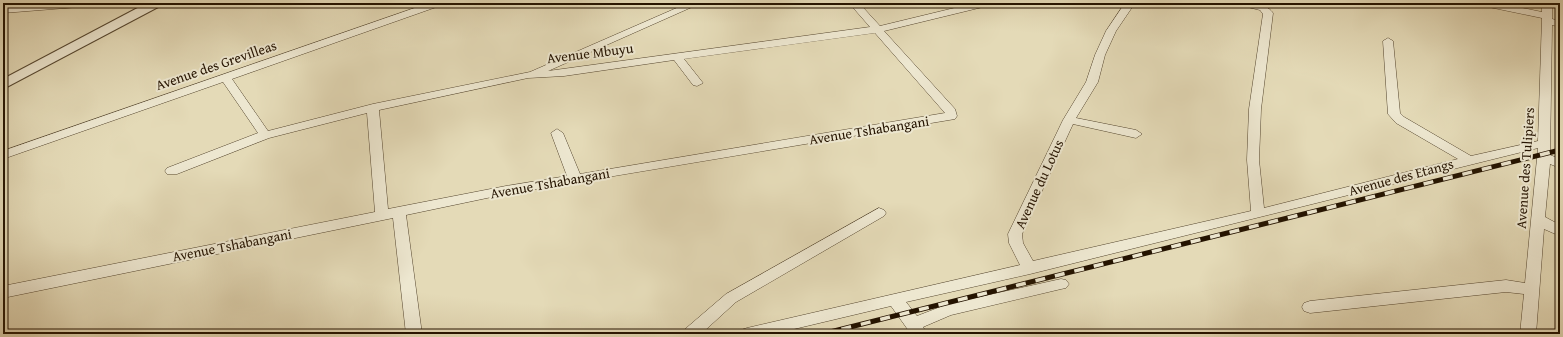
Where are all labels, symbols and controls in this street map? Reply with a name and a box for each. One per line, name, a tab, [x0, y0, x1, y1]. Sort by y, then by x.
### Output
street label: Avenue des Grevilleas	[153, 35, 279, 95]
street label: Avenue Mbuyu	[546, 38, 635, 68]
street label: Avenue des Tulipiers	[1511, 107, 1539, 229]
street label: Avenue Tshabangani	[808, 111, 930, 149]
street label: Avenue du Lotus	[1010, 136, 1068, 232]
street label: Avenue des Etangs	[1346, 153, 1456, 201]
street label: Avenue Tshabangani	[489, 163, 611, 203]
street label: Avenue Tshabangani	[171, 224, 293, 266]

